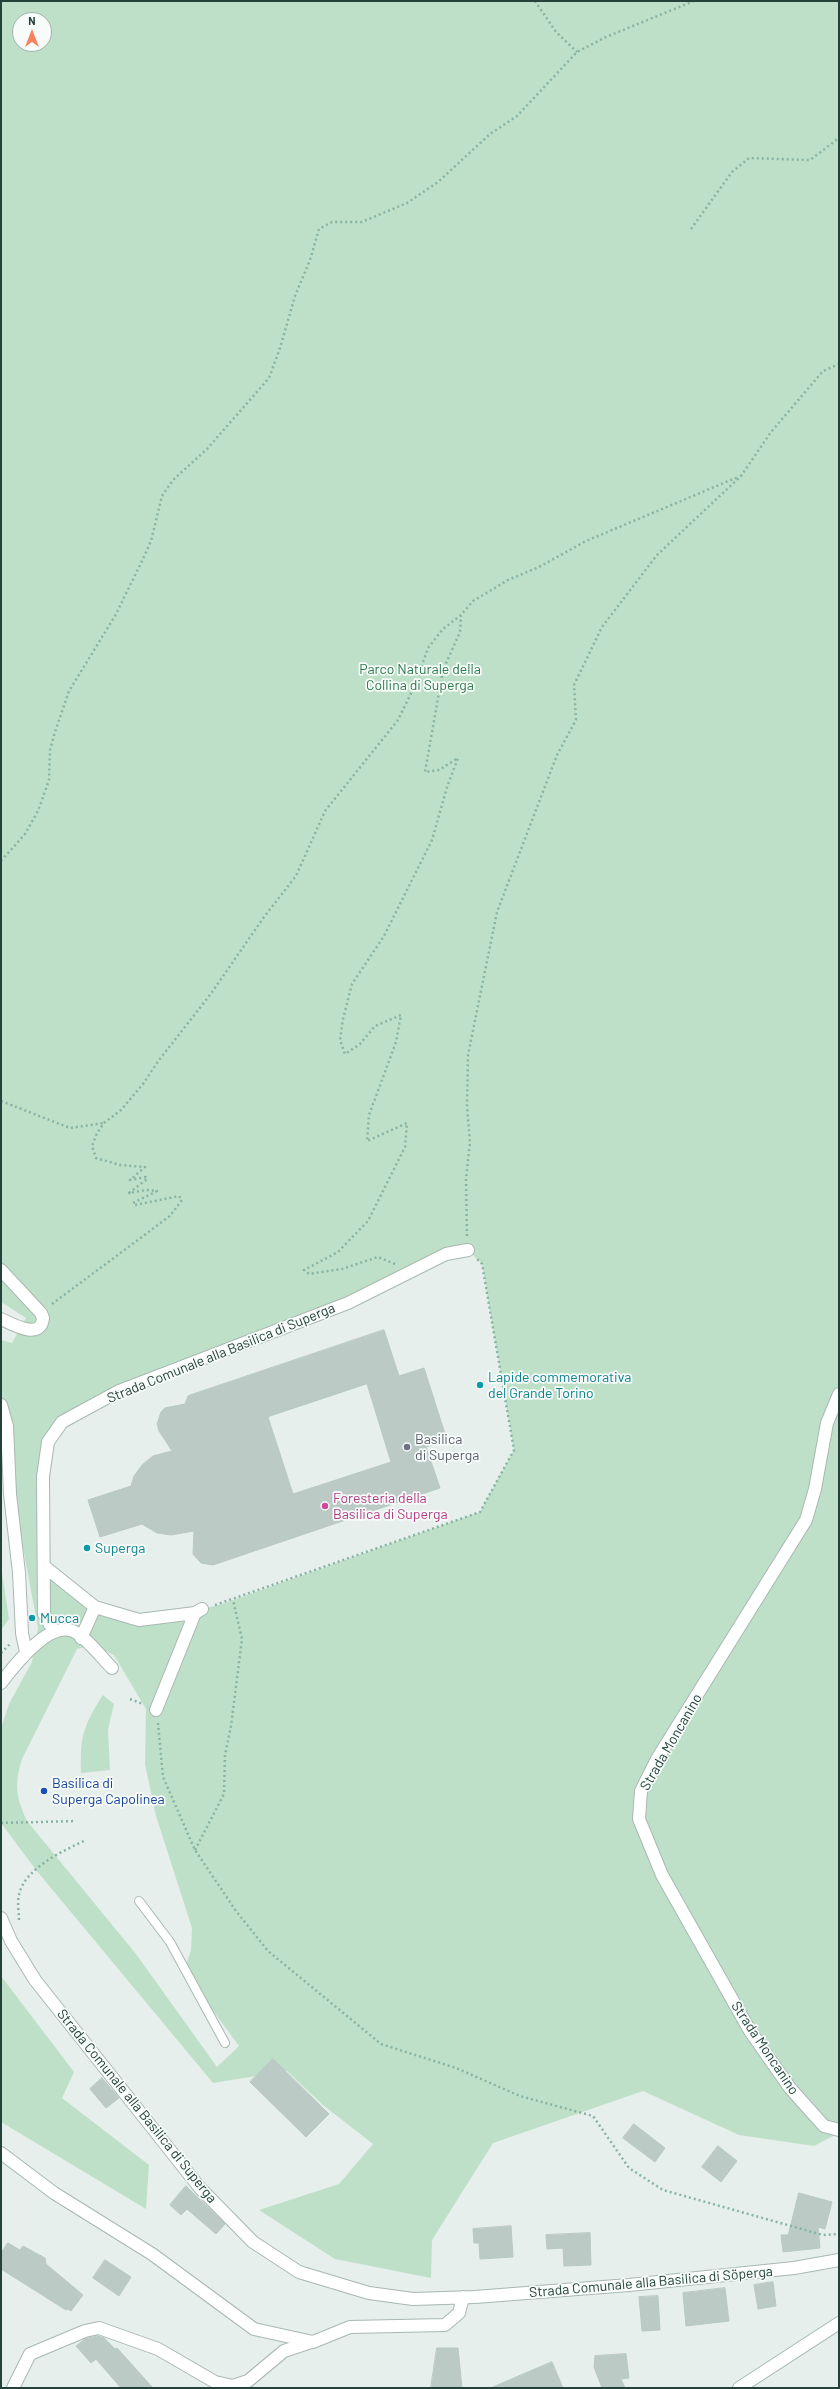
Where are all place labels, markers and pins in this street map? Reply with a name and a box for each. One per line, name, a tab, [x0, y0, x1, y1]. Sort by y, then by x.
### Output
place label: Lapide commemorativa del Grande Torino	[488, 1369, 631, 1402]
marker: Lapide commemorativa del Grande Torino	[475, 1380, 485, 1390]
place label: Basilica di Superga	[415, 1431, 479, 1464]
marker: Basilica di Superga	[402, 1442, 412, 1452]
place label: Foresteria della Basilica di Superga	[333, 1490, 448, 1522]
marker: Foresteria della Basilica di Superga	[320, 1501, 330, 1511]
place label: Superga	[95, 1540, 145, 1556]
marker: Superga	[82, 1543, 92, 1553]
place label: Mucca	[40, 1610, 79, 1626]
marker: Mucca	[27, 1613, 37, 1623]
place label: Basilica di Superga Capolinea	[52, 1775, 165, 1808]
marker: Basilica di Superga Capolinea	[39, 1786, 49, 1796]

